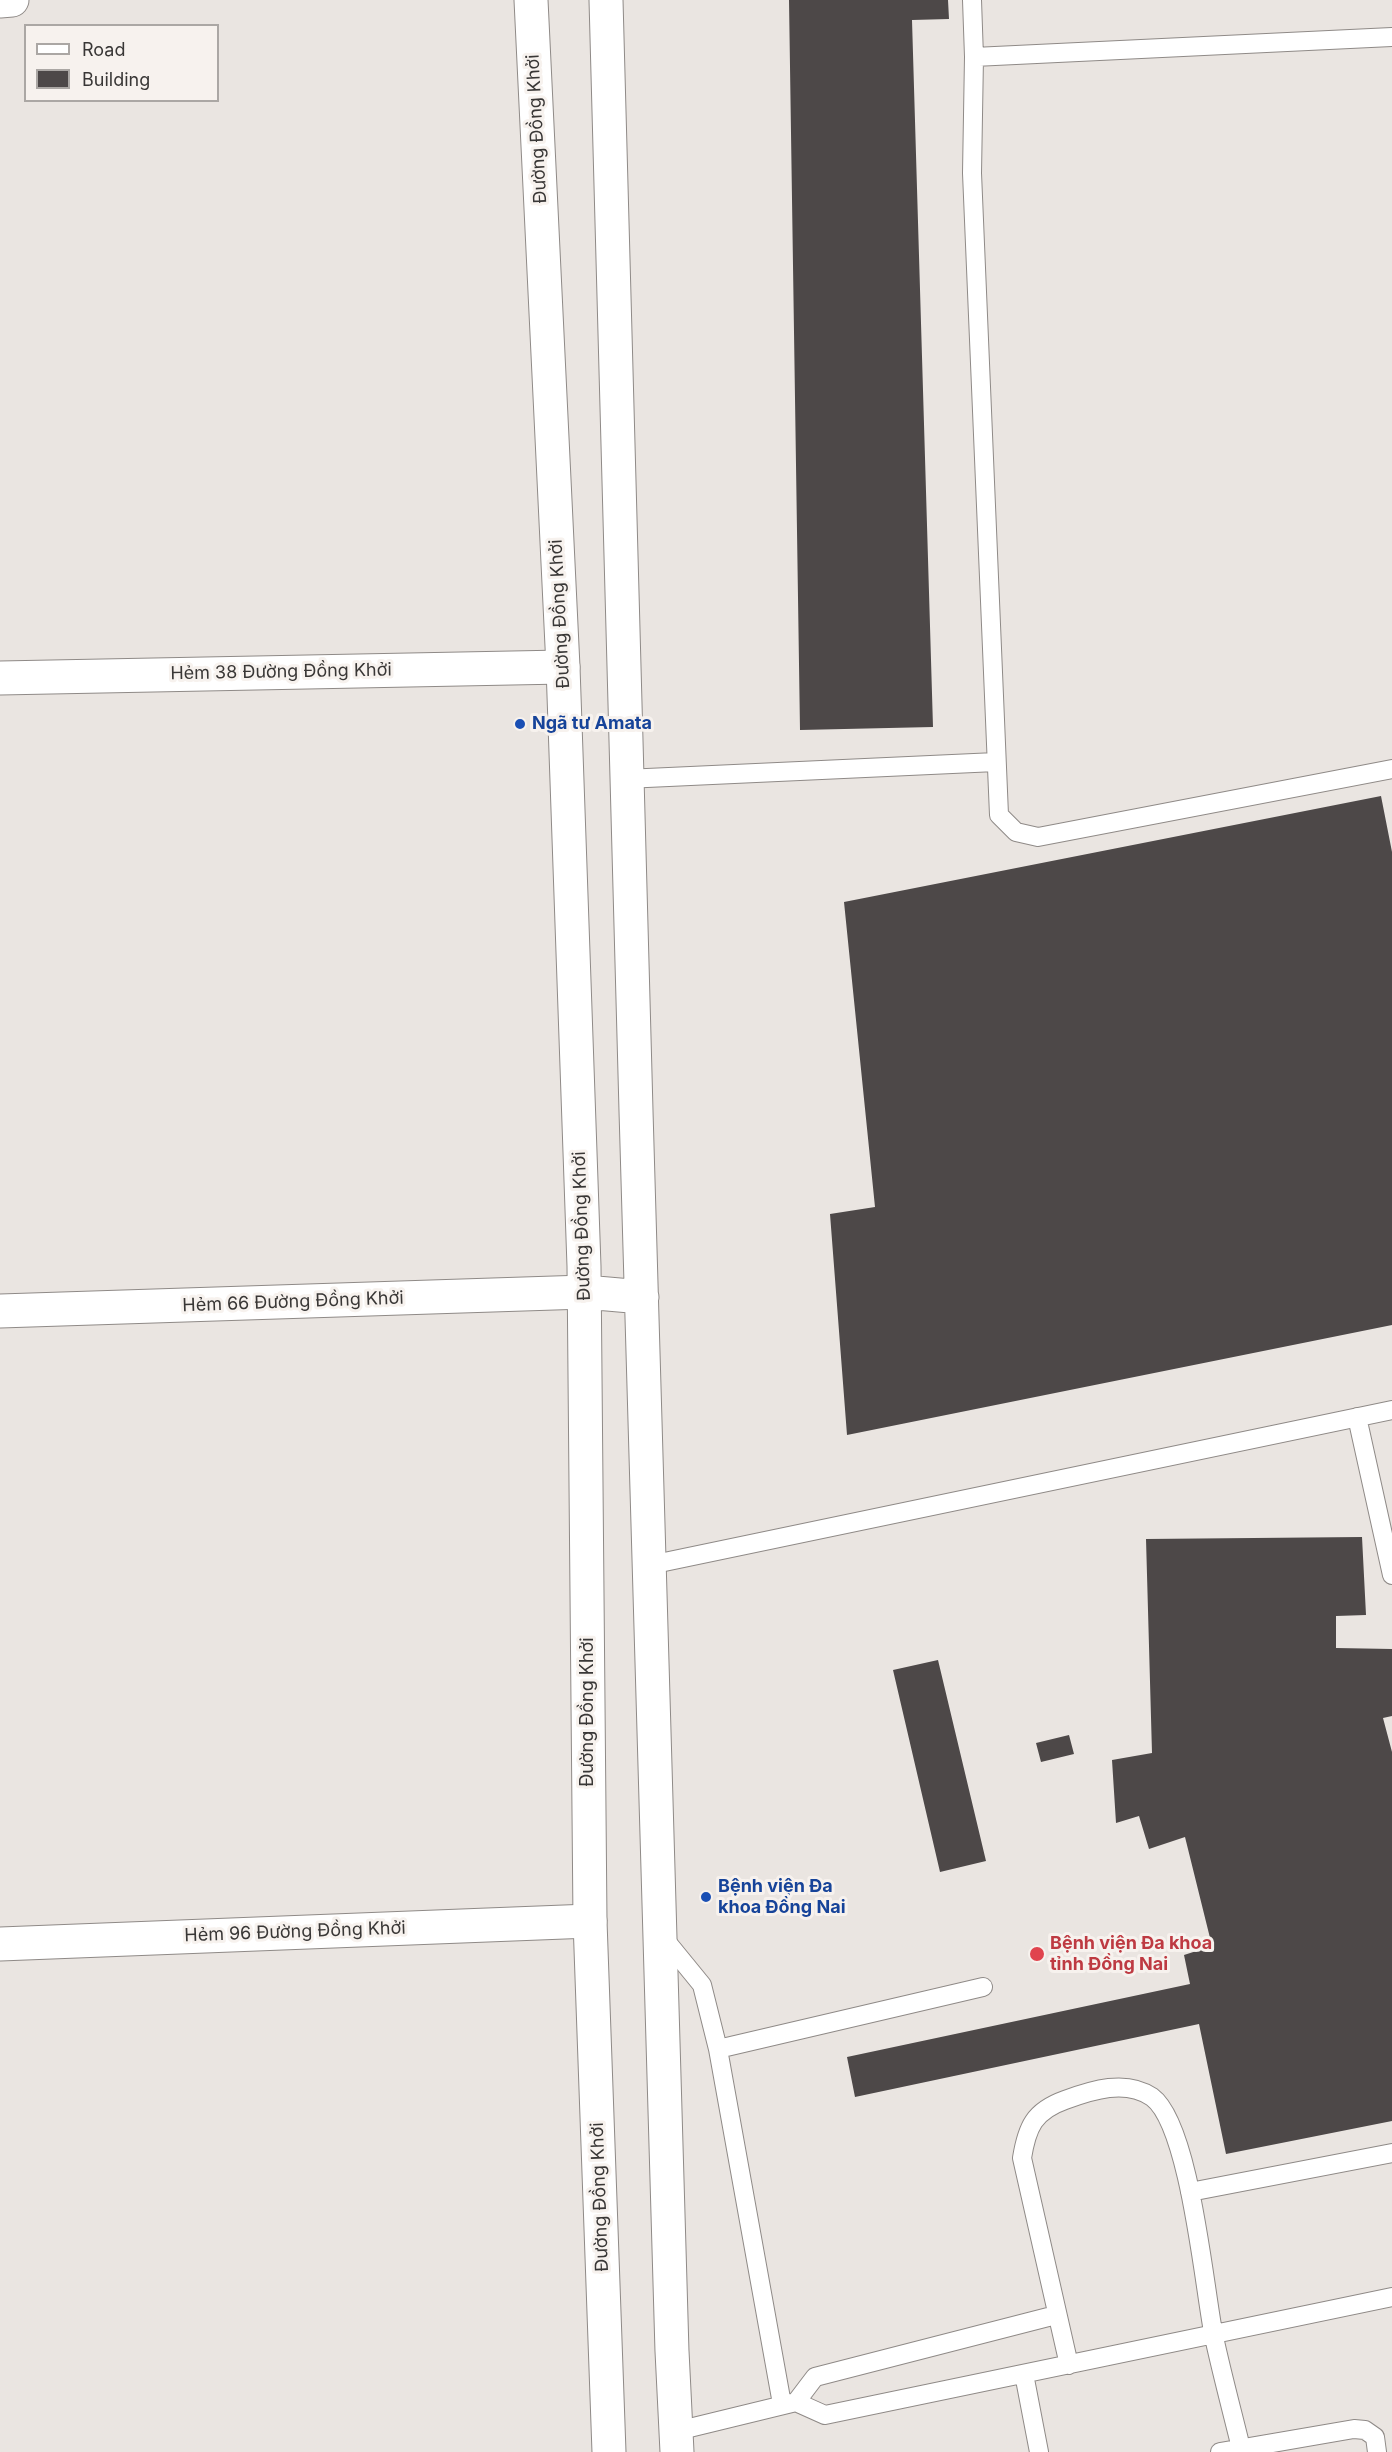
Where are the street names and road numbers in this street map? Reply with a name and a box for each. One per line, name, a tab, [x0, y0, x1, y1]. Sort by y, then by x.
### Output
street label: Đường Đồng Khởi	[522, 54, 552, 204]
street label: Đường Đồng Khởi	[545, 539, 575, 689]
street label: Hẻm 38 Đường Đồng Khởi	[170, 659, 392, 685]
street label: Đường Đồng Khởi	[569, 1151, 595, 1301]
street label: Hẻm 66 Đường Đồng Khởi	[182, 1287, 404, 1317]
street label: Đường Đồng Khởi	[577, 1637, 599, 1787]
street label: Hẻm 96 Đường Đồng Khởi	[184, 1917, 406, 1947]
street label: Đường Đồng Khởi	[587, 2122, 613, 2272]

